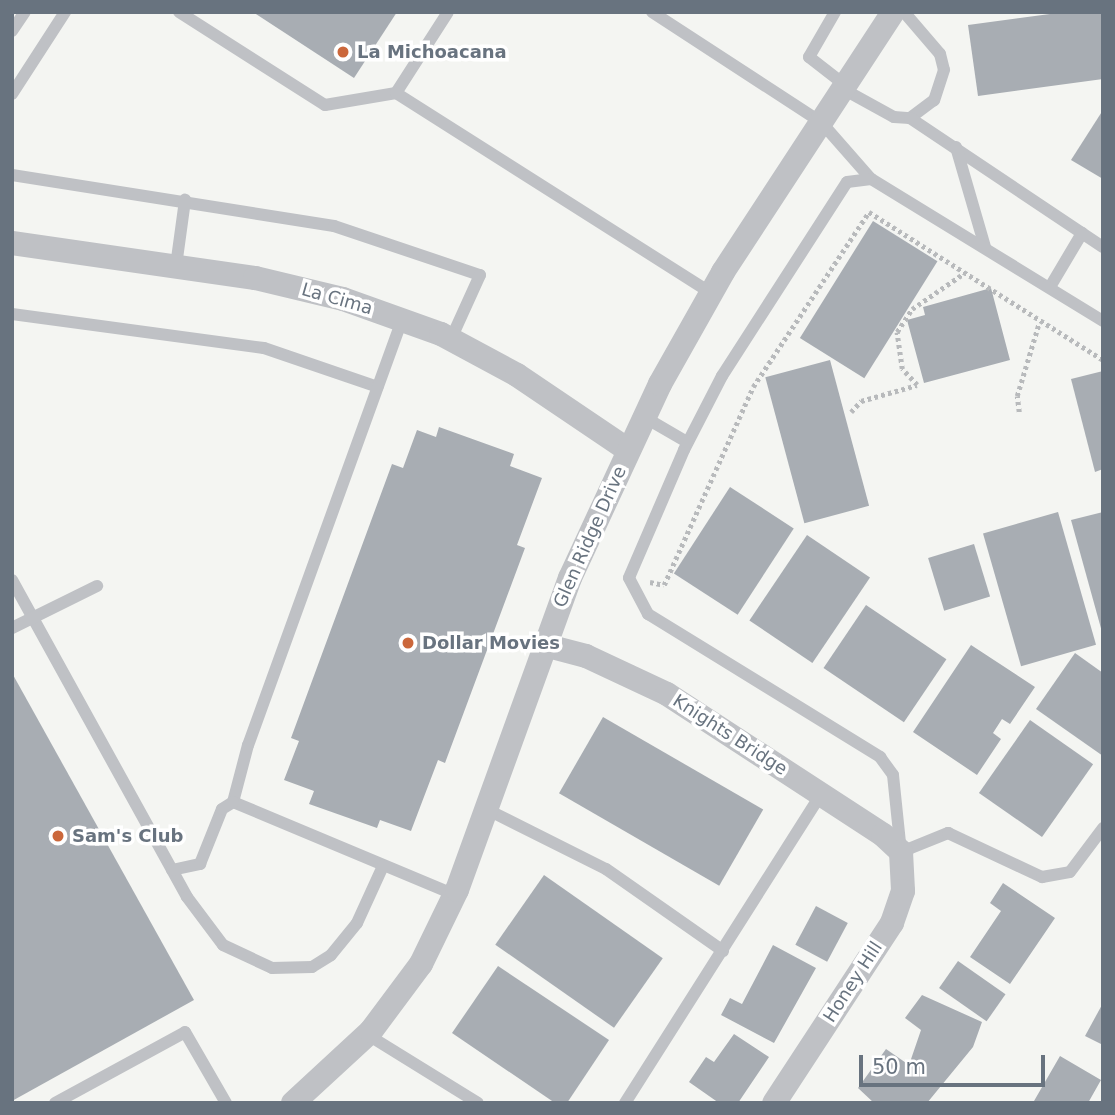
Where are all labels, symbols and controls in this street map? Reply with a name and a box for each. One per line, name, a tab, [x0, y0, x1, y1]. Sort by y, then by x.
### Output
place label: La Michoacana	[357, 41, 507, 63]
marker: La Michoacana	[335, 44, 351, 60]
street label: La Cima	[299, 279, 375, 319]
street label: Glen Ridge Drive	[549, 463, 631, 611]
place label: Dollar Movies	[422, 632, 560, 654]
marker: Dollar Movies	[400, 635, 416, 651]
street label: Knights Bridge	[669, 690, 791, 780]
place label: Sam's Club	[72, 825, 183, 847]
marker: Sam's Club	[50, 828, 66, 844]
street label: Honey Hill	[819, 938, 887, 1026]
scale bar	[863, 1042, 1048, 1086]
text: 50 m	[872, 1055, 926, 1079]

